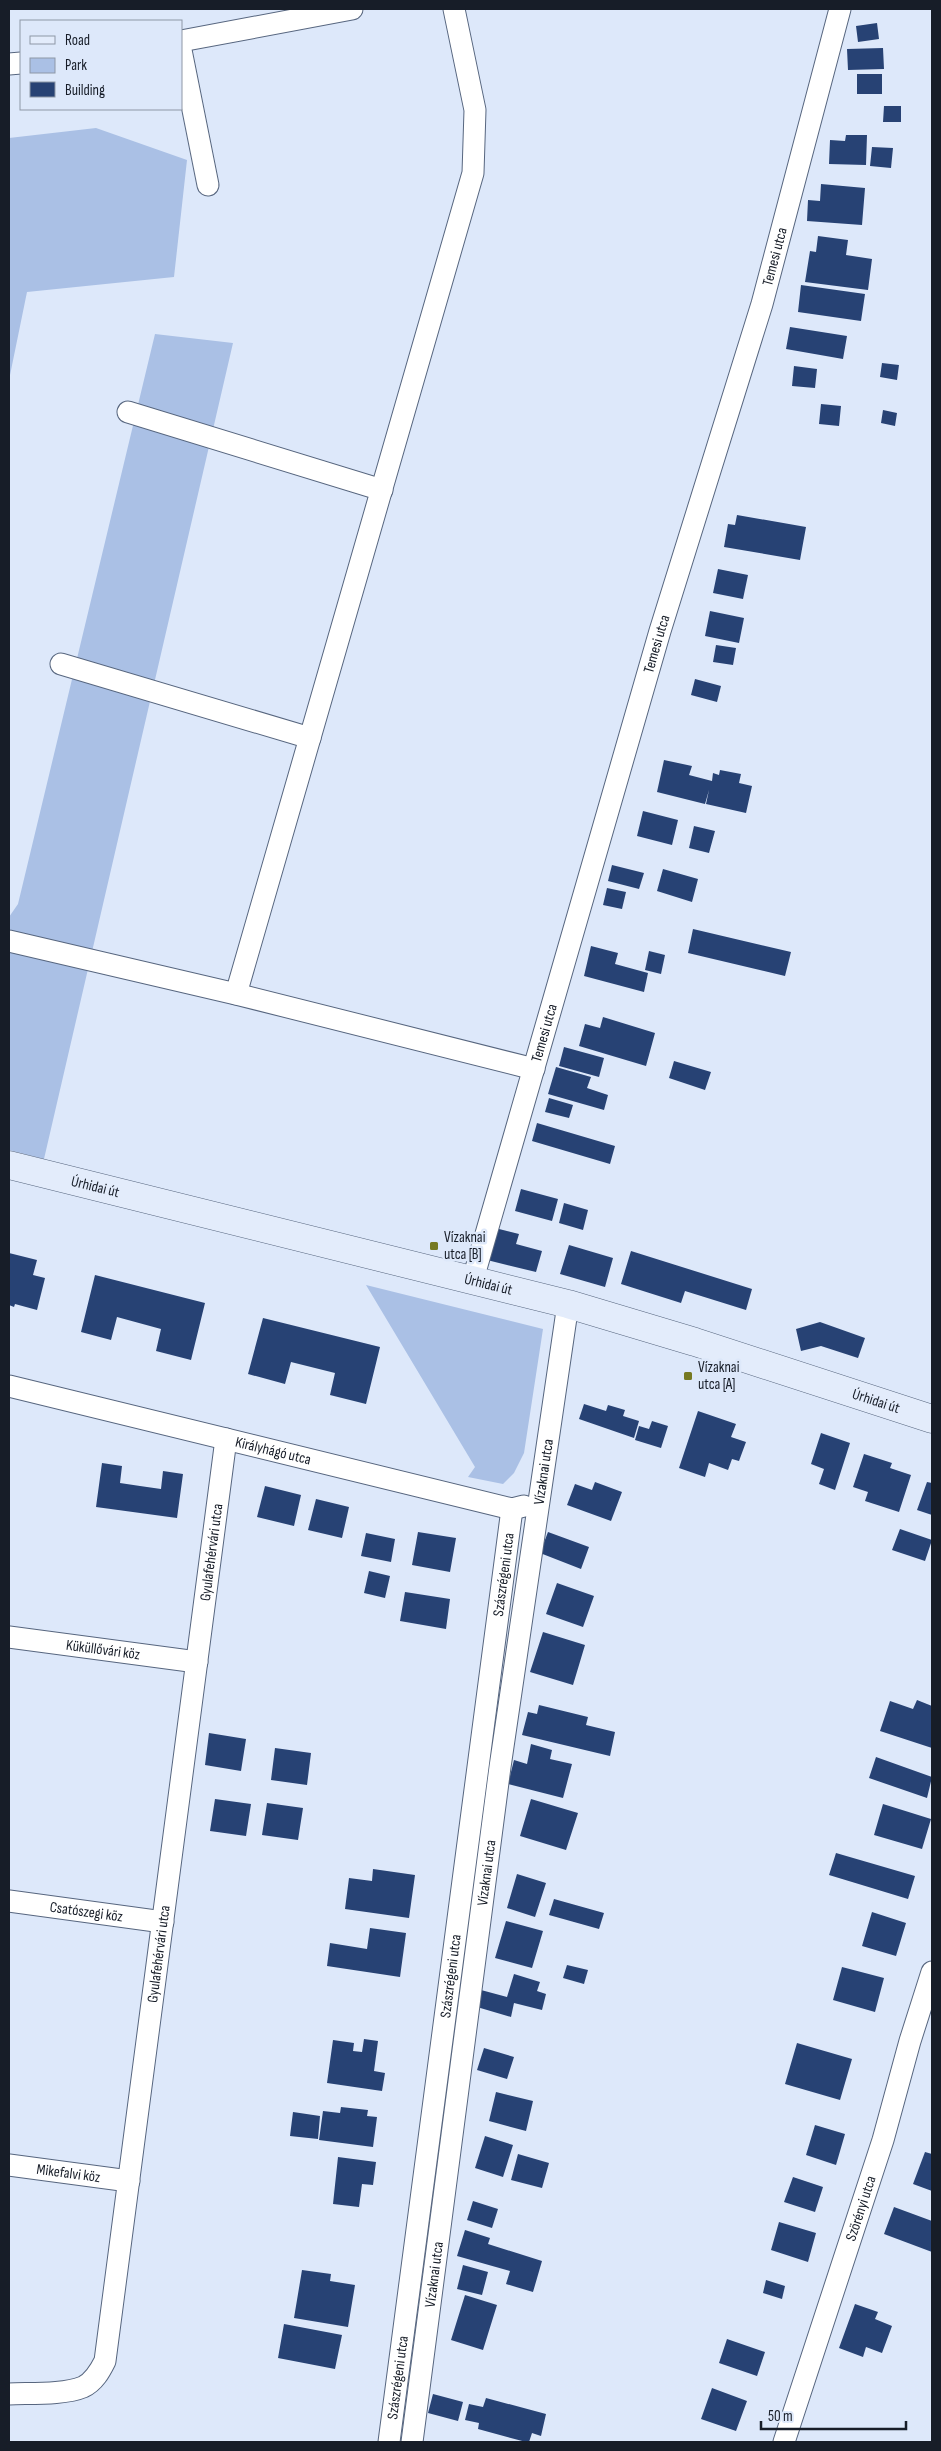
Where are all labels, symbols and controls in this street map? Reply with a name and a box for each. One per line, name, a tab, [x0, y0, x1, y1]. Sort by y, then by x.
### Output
legend	[20, 20, 182, 110]
text: Road	[65, 31, 90, 50]
text: Park	[65, 56, 87, 75]
text: Building	[65, 81, 105, 100]
street label: Temesi utca	[758, 225, 791, 288]
street label: Temesi utca	[639, 612, 674, 675]
street label: Temesi utca	[527, 1001, 561, 1064]
street label: Úrhidai út	[69, 1171, 122, 1202]
place label: Vízaknai utca [B]	[444, 1228, 486, 1264]
marker: Vízaknai utca [B]	[428, 1240, 440, 1252]
street label: Úrhidai út	[462, 1269, 515, 1299]
place label: Vízaknai utca [A]	[698, 1358, 740, 1394]
marker: Vízaknai utca [A]	[682, 1370, 694, 1382]
street label: Úrhidai út	[850, 1384, 903, 1418]
street label: Királyhágó utca	[233, 1432, 313, 1469]
street label: Vízaknai utca	[529, 1438, 558, 1506]
street label: Gyulafehérvári utca	[195, 1502, 227, 1602]
street label: Szászrégeni utca	[488, 1531, 518, 1617]
street label: Küküllővári köz	[65, 1635, 142, 1664]
street label: Vízaknai utca	[473, 1839, 500, 1907]
street label: Csatószegi köz	[49, 1897, 125, 1926]
street label: Gyulafehérvári utca	[143, 1904, 174, 2004]
street label: Szászrégeni utca	[436, 1933, 465, 2019]
street label: Mikefalvi köz	[35, 2159, 102, 2187]
street label: Szörényi utca	[841, 2173, 880, 2243]
street label: Vízaknai utca	[420, 2240, 448, 2308]
street label: Szászrégeni utca	[383, 2334, 412, 2421]
scale bar	[761, 2398, 906, 2430]
text: 50 m	[768, 2407, 793, 2426]

